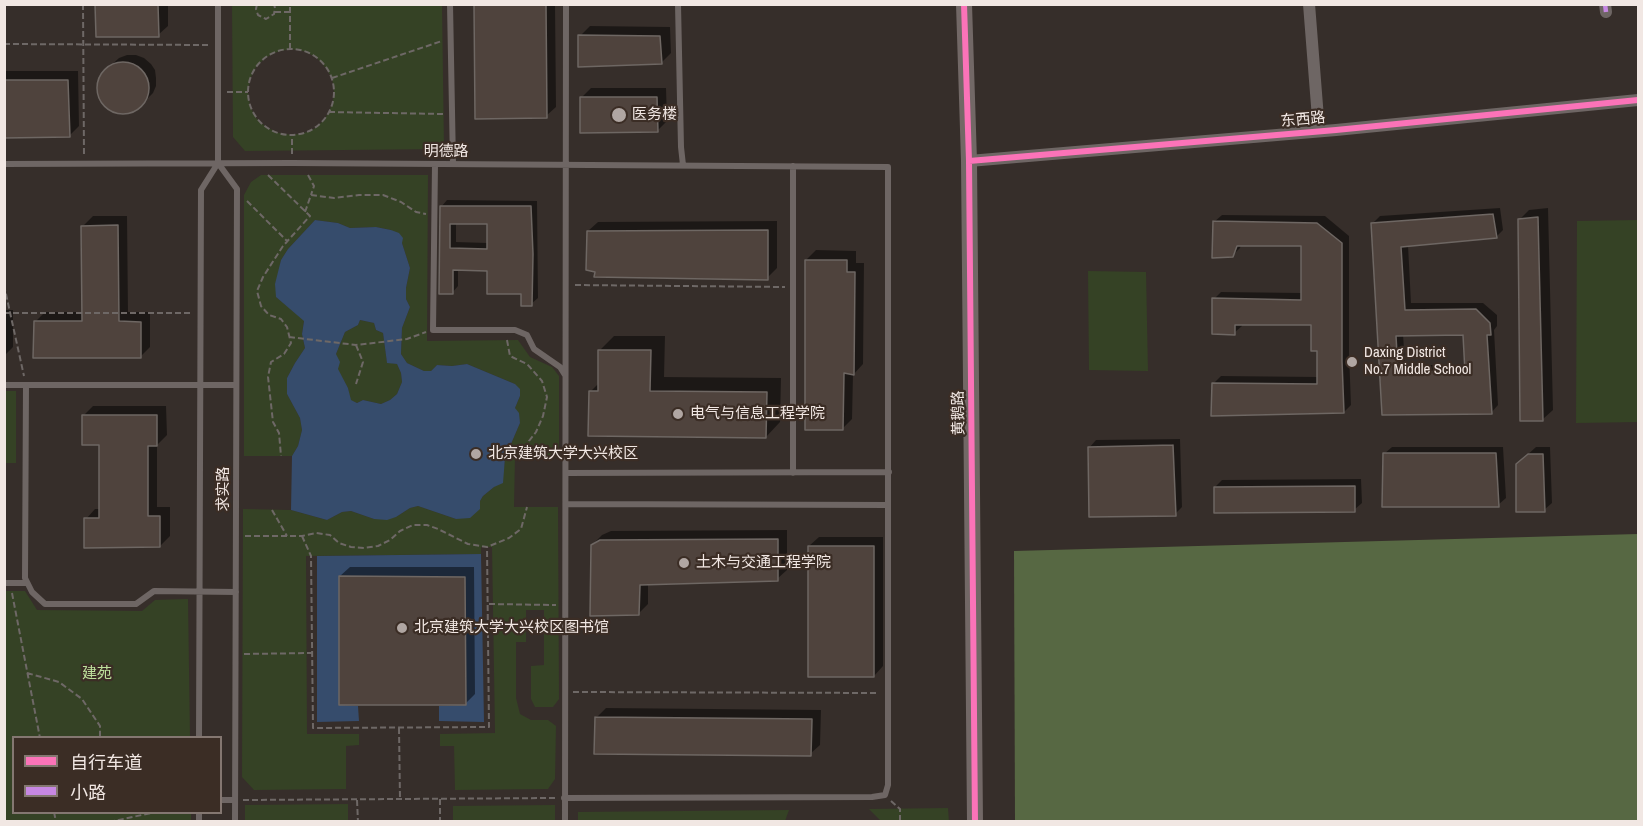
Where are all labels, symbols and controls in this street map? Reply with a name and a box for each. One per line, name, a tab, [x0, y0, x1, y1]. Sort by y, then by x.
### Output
marker: 医务楼	[610, 106, 628, 124]
place label: 医务楼	[632, 106, 677, 124]
street label: 东西路	[1280, 109, 1326, 131]
street label: 明德路	[424, 143, 468, 161]
place label: Daxing District No.7 Middle School	[1364, 344, 1471, 379]
marker: Daxing District No.7 Middle School	[1345, 355, 1359, 369]
street label: 黄鹅路	[950, 390, 968, 436]
place label: 电气与信息工程学院	[690, 405, 825, 423]
marker: 电气与信息工程学院	[671, 407, 685, 421]
place label: 北京建筑大学大兴校区	[488, 445, 638, 463]
marker: 北京建筑大学大兴校区	[469, 447, 483, 461]
street label: 求实路	[215, 467, 233, 511]
place label: 土木与交通工程学院	[696, 554, 831, 572]
marker: 土木与交通工程学院	[677, 556, 691, 570]
place label: 北京建筑大学大兴校区图书馆	[414, 619, 609, 637]
marker: 北京建筑大学大兴校区图书馆	[395, 621, 409, 635]
park label: 建苑	[82, 665, 112, 683]
legend	[12, 736, 222, 814]
text: 自行车道	[70, 750, 142, 775]
text: 小路	[70, 780, 106, 805]

